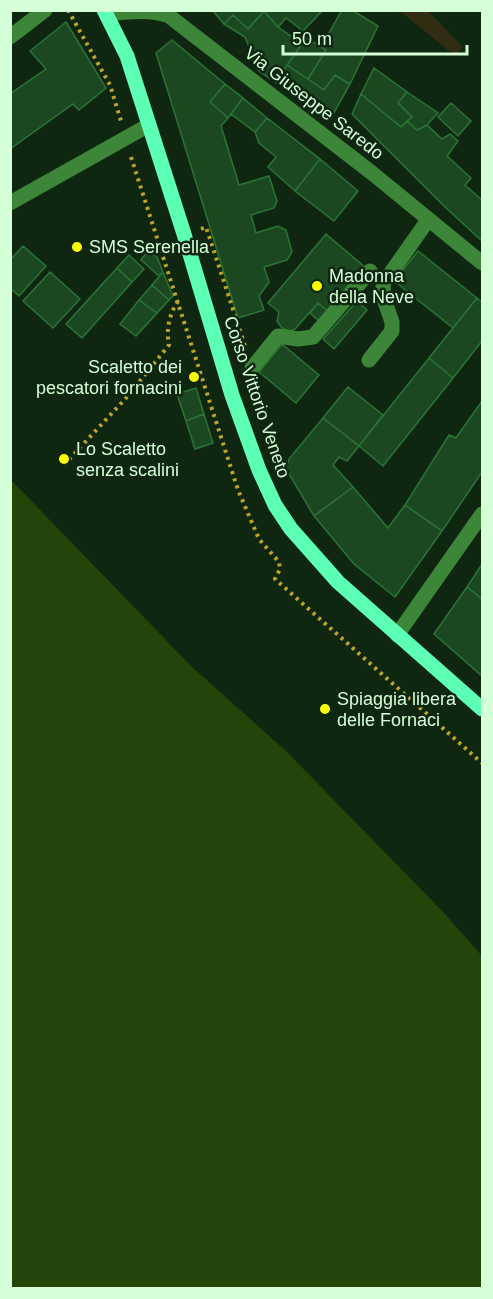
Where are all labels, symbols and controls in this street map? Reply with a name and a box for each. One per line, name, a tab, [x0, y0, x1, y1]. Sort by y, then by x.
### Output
scale bar	[283, 18, 468, 56]
text: 50 m	[292, 29, 332, 49]
street label: Via Giuseppe Saredo	[241, 43, 387, 163]
place label: SMS Serenella	[89, 237, 210, 257]
marker: SMS Serenella	[70, 240, 84, 254]
place label: Madonna della Neve	[329, 266, 414, 307]
marker: Madonna della Neve	[310, 279, 324, 293]
street label: Corso Vittorio Veneto	[220, 313, 294, 481]
place label: Scaletto dei pescatori fornacini	[36, 357, 182, 398]
marker: Scaletto dei pescatori fornacini	[187, 370, 201, 384]
place label: Lo Scaletto senza scalini	[76, 439, 179, 480]
marker: Lo Scaletto senza scalini	[57, 452, 71, 466]
place label: Spiaggia libera delle Fornaci	[337, 689, 457, 730]
marker: Spiaggia libera delle Fornaci	[318, 702, 332, 716]

